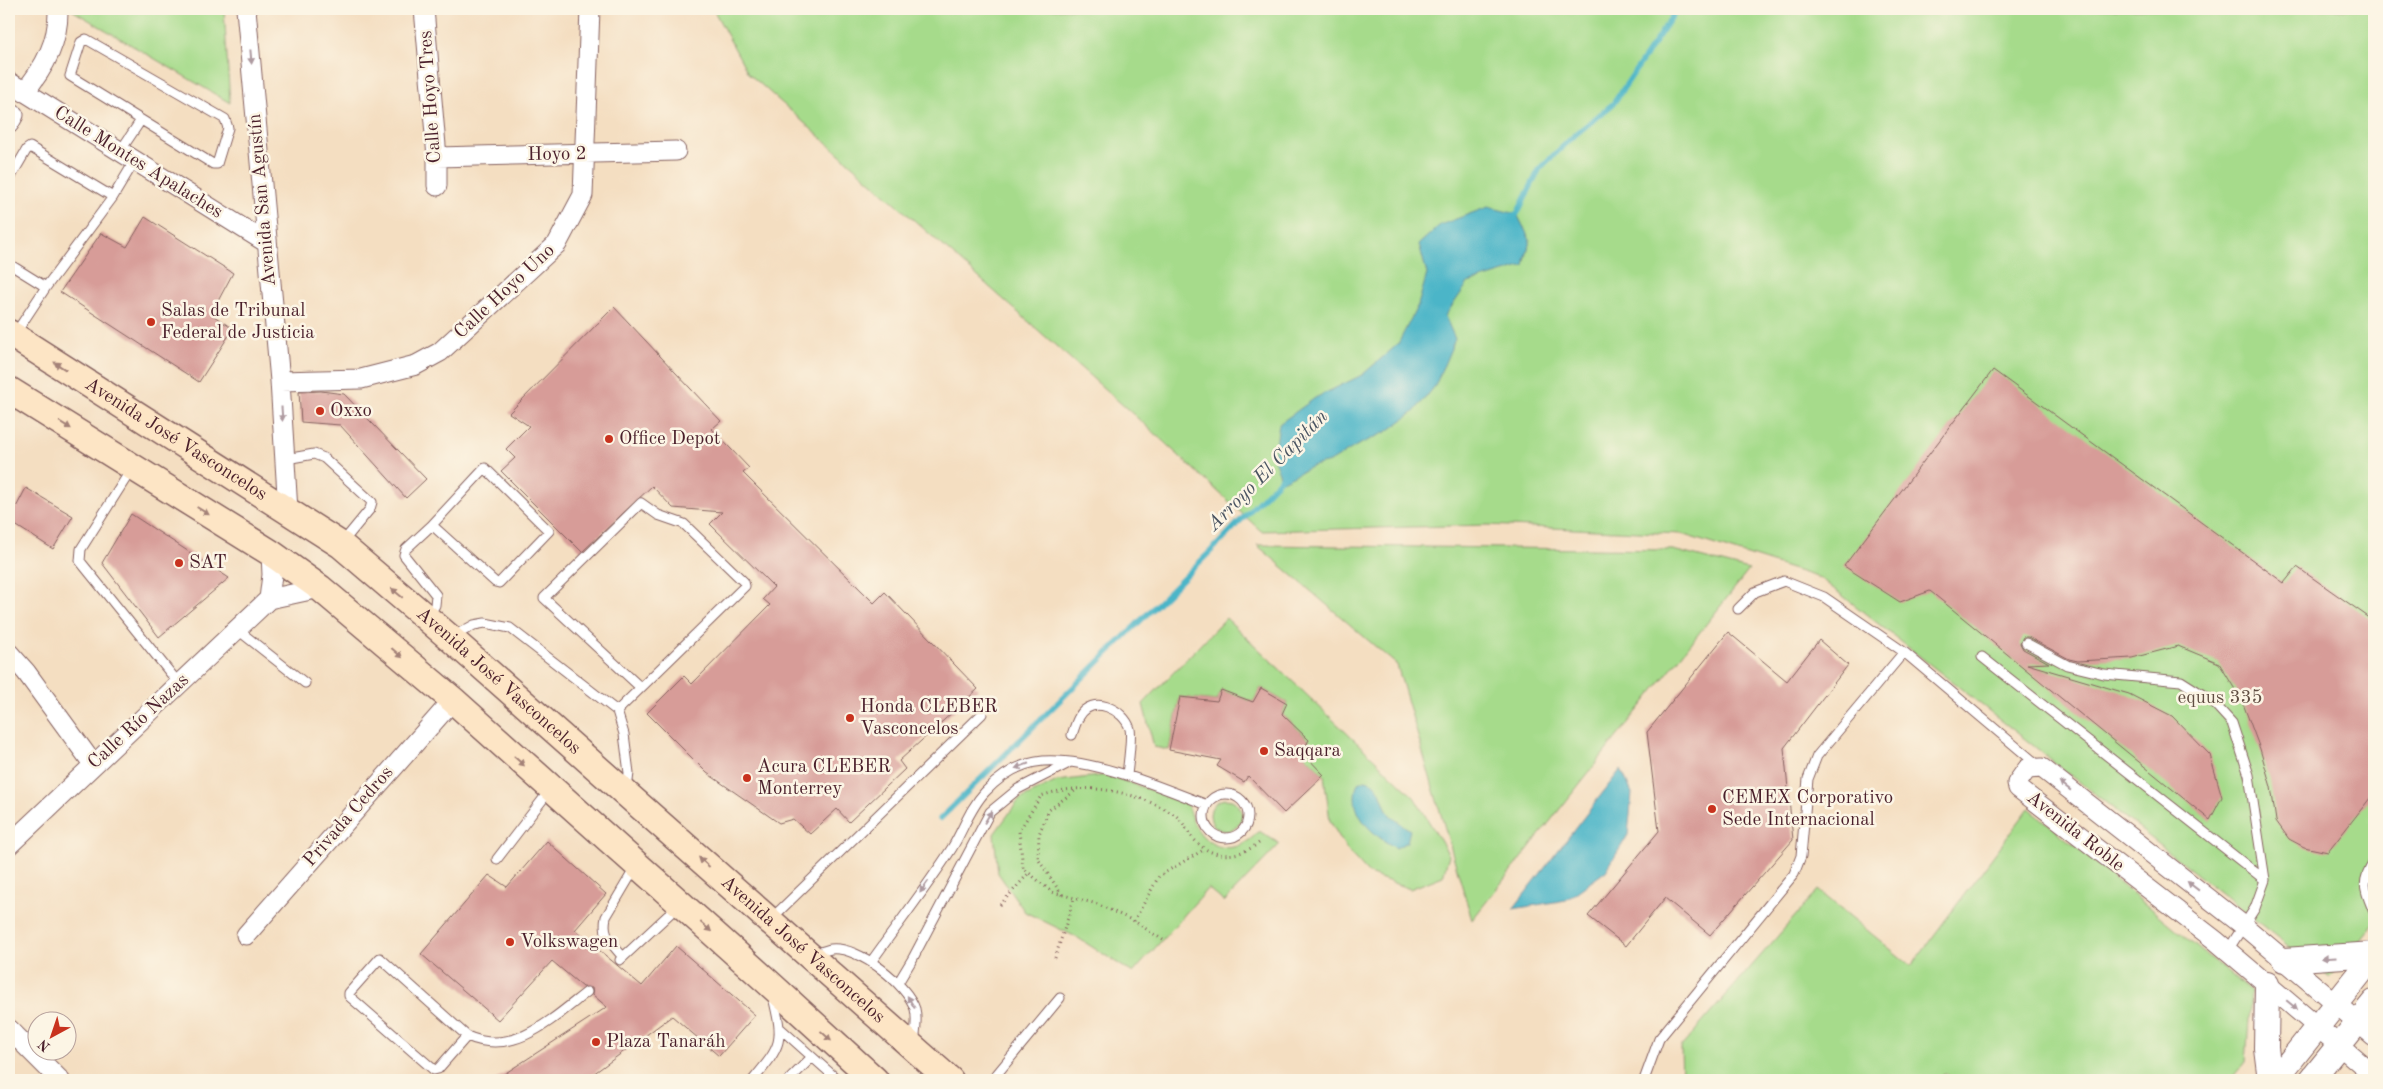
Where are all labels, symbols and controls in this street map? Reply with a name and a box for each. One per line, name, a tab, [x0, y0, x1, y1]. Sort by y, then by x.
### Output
street label: Calle Hoyo Tres	[417, 30, 445, 164]
one-way arrow	[247, 50, 255, 66]
street label: Calle Montes Apalaches	[50, 103, 226, 223]
street label: Avenida San Agustín	[246, 113, 280, 287]
street label: Hoyo 2	[527, 145, 587, 165]
street label: Calle Hoyo Uno	[451, 241, 559, 343]
place label: Salas de Tribunal Federal de Justicia	[161, 302, 315, 343]
marker: Salas de Tribunal Federal de Justicia	[145, 316, 157, 328]
one-way arrow	[53, 361, 67, 371]
street label: Avenida José Vasconcelos	[81, 375, 270, 505]
place label: Oxxo	[330, 402, 372, 421]
marker: Oxxo	[314, 405, 326, 417]
one-way arrow	[279, 406, 287, 422]
water label: Arroyo El Capitán	[1203, 407, 1332, 536]
one-way arrow	[58, 420, 71, 430]
place label: Office Depot	[619, 430, 720, 449]
marker: Office Depot	[603, 433, 615, 445]
one-way arrow	[196, 506, 209, 515]
place label: SAT	[189, 554, 227, 573]
marker: SAT	[173, 557, 185, 569]
one-way arrow	[391, 588, 404, 599]
street label: Avenida José Vasconcelos	[413, 604, 584, 758]
one-way arrow	[391, 647, 403, 659]
street label: Calle Río Nazas	[85, 671, 193, 773]
park label: equus 335	[2177, 689, 2263, 708]
place label: Honda CLEBER Vasconcelos	[860, 698, 998, 739]
marker: Honda CLEBER Vasconcelos	[844, 712, 856, 724]
place label: Saqqara	[1274, 742, 1341, 761]
marker: Saqqara	[1258, 745, 1270, 757]
one-way arrow	[513, 755, 525, 767]
place label: Acura CLEBER Monterrey	[757, 758, 891, 799]
one-way arrow	[1014, 762, 1029, 770]
street label: Privada Cedros	[300, 763, 398, 871]
marker: Acura CLEBER Monterrey	[741, 772, 753, 784]
one-way arrow	[2059, 780, 2072, 791]
street label: Avenida Roble	[2023, 788, 2127, 876]
place label: CEMEX Corporativo Sede Internacional	[1722, 789, 1893, 830]
marker: CEMEX Corporativo Sede Internacional	[1706, 803, 1718, 815]
one-way arrow	[983, 811, 992, 824]
one-way arrow	[698, 856, 710, 868]
street label: Avenida José Vasconcelos	[717, 873, 888, 1027]
one-way arrow	[919, 880, 929, 894]
one-way arrow	[2187, 880, 2200, 891]
one-way arrow	[699, 921, 711, 933]
place label: Volkswagen	[520, 933, 618, 952]
marker: Volkswagen	[504, 936, 516, 948]
one-way arrow	[2321, 955, 2337, 963]
one-way arrow	[906, 995, 915, 1008]
one-way arrow	[2285, 1000, 2298, 1011]
north arrow	[28, 1012, 78, 1062]
one-way arrow	[820, 1030, 832, 1042]
place label: Plaza Tanaráh	[606, 1033, 726, 1052]
text: N	[35, 1036, 53, 1054]
marker: Plaza Tanaráh	[590, 1036, 602, 1048]

